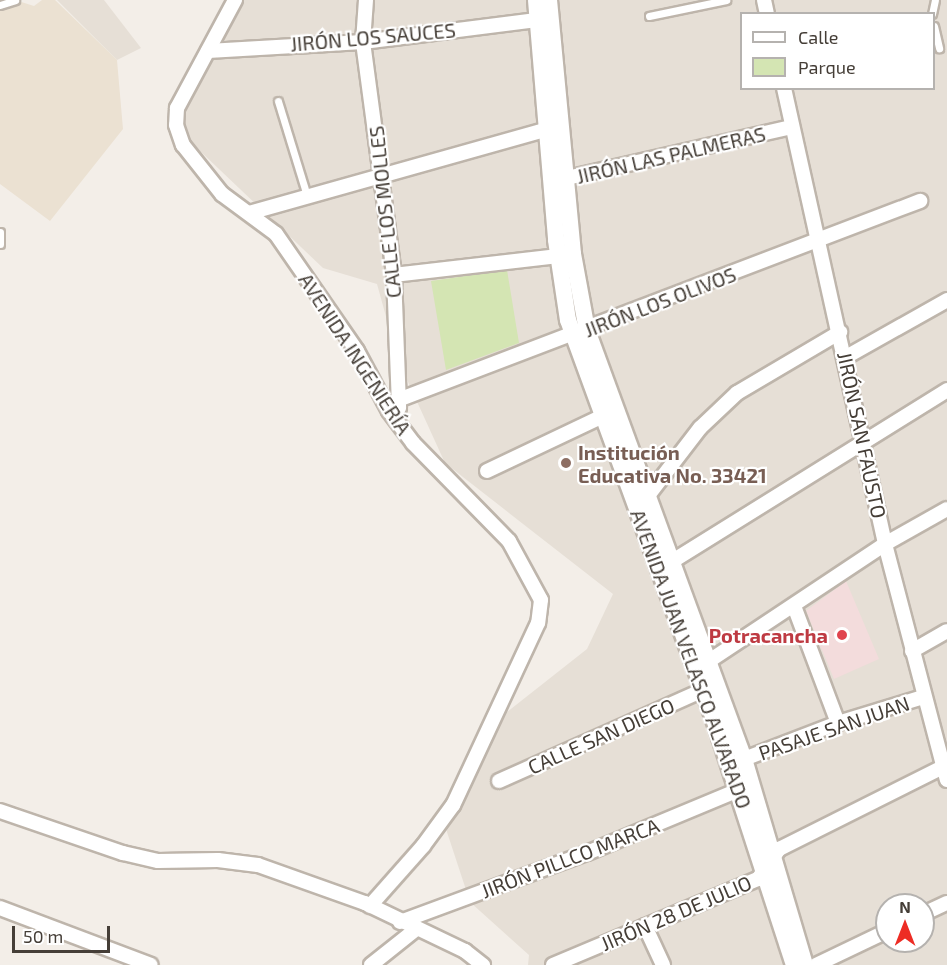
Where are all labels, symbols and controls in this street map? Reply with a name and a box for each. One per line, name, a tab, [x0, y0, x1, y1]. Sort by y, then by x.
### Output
legend	[740, 12, 935, 90]
street label: JIRÓN LOS SAUCES	[289, 18, 457, 56]
text: Calle	[798, 26, 839, 48]
text: Parque	[798, 56, 856, 78]
street label: JIRÓN LAS PALMERAS	[574, 122, 768, 188]
street label: CALLE LOS MOLLES	[364, 125, 406, 299]
street label: JIRÓN LOS OLIVOS	[581, 262, 739, 342]
street label: AVENIDA INGENIERÍA	[294, 269, 416, 439]
street label: JIRÓN SAN FAUSTO	[833, 349, 891, 521]
place label: Institución Educativa No. 33421	[578, 440, 767, 487]
marker: Institución Educativa No. 33421	[559, 456, 573, 470]
street label: AVENIDA JUAN VELASCO ALVARADO	[625, 505, 757, 813]
place label: Potracancha	[709, 623, 828, 647]
marker: Potracancha	[833, 626, 851, 644]
street label: PASAJE SAN JUAN	[755, 691, 913, 765]
street label: CALLE SAN DIEGO	[524, 693, 678, 779]
street label: JIRÓN PILLCO MARCA	[478, 813, 662, 903]
street label: JIRÓN 28 DE JULIO	[597, 870, 755, 956]
north arrow	[875, 893, 935, 953]
text: N	[899, 897, 911, 916]
scale bar	[15, 914, 112, 952]
text: 50 m	[23, 925, 63, 947]

